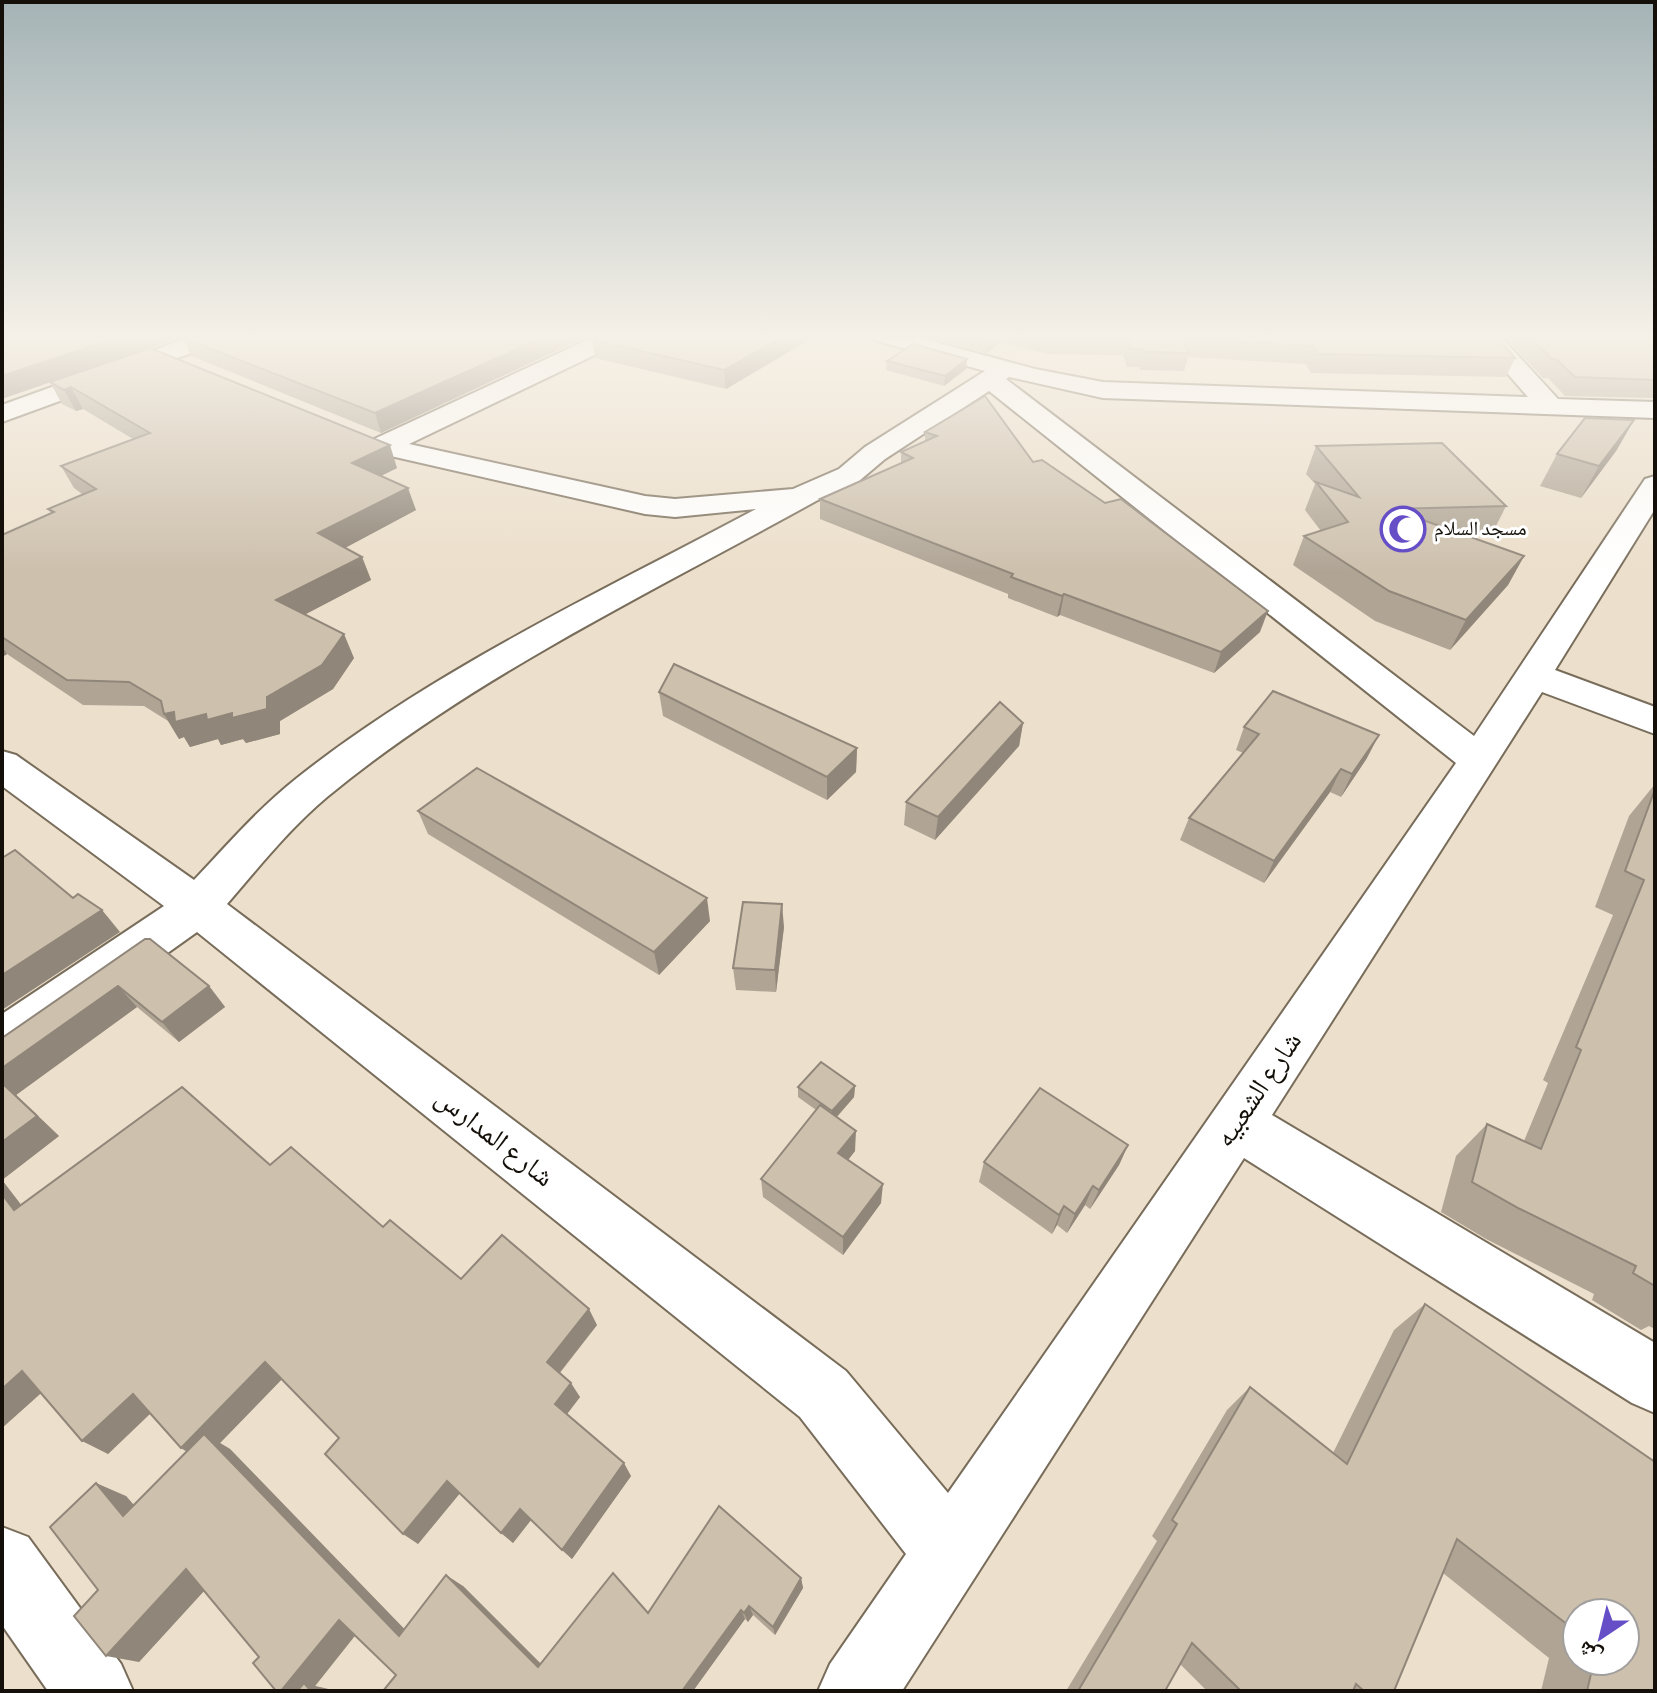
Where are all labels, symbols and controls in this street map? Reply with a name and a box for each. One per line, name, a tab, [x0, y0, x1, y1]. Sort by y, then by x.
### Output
mosque icon: مسجد السلام	[1379, 505, 1427, 553]
place label: مسجد السلام	[1434, 519, 1527, 542]
street label: شارع الشعبيه	[1211, 1028, 1309, 1153]
street label: شارع المدارس	[429, 1084, 558, 1194]
north arrow	[1561, 1597, 1641, 1677]
text: ش	[1574, 1635, 1607, 1668]

